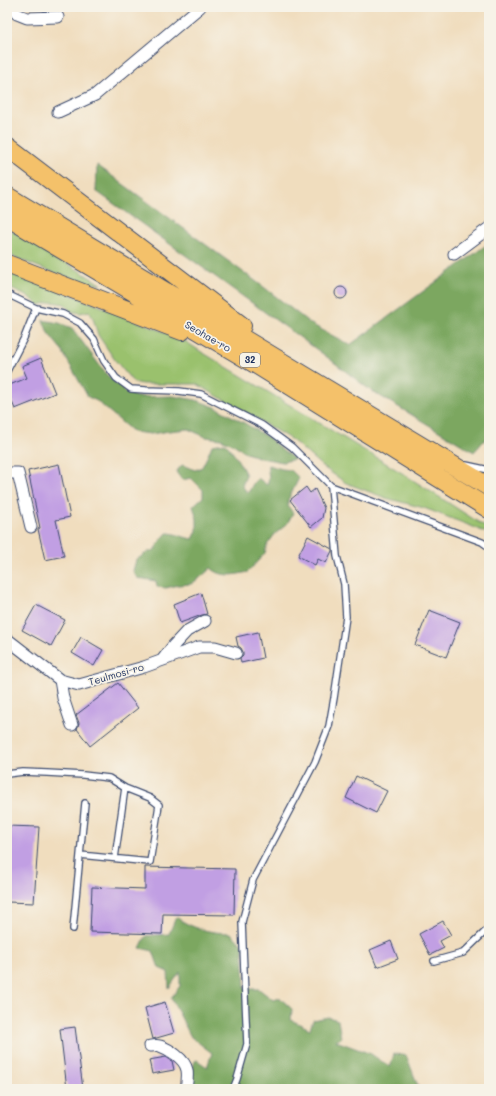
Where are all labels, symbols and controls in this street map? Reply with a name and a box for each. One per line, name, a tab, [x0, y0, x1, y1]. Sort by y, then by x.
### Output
street label: Seohae-ro	[182, 317, 234, 355]
road number: 32	[240, 353, 260, 367]
street label: Teulmosi-ro	[87, 659, 145, 689]

